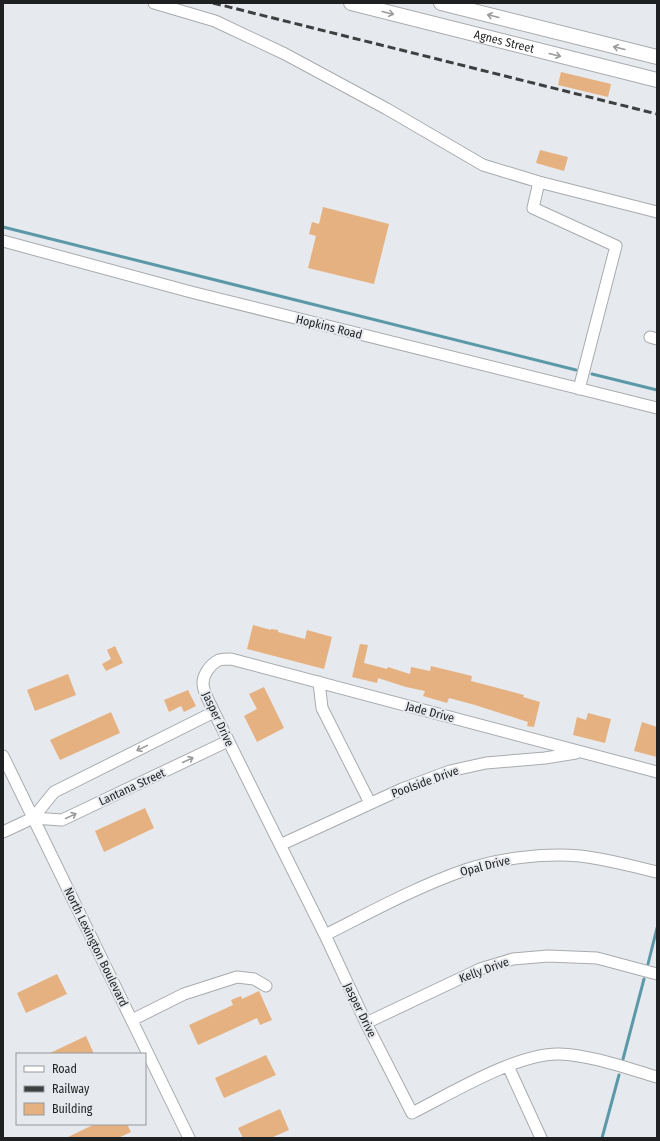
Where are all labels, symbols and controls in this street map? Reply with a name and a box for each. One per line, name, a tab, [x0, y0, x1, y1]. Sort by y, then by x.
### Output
one-way arrow	[382, 9, 395, 17]
one-way arrow	[487, 12, 500, 19]
street label: Agnes Street	[473, 27, 536, 56]
one-way arrow	[613, 43, 626, 51]
one-way arrow	[548, 51, 561, 59]
street label: Hopkins Road	[294, 312, 364, 342]
street label: Jasper Drive	[199, 689, 237, 749]
street label: Jade Drive	[404, 699, 456, 725]
one-way arrow	[136, 745, 148, 753]
one-way arrow	[182, 756, 194, 763]
street label: Poolside Drive	[390, 763, 461, 801]
street label: Lantana Street	[97, 765, 168, 808]
one-way arrow	[65, 812, 77, 819]
street label: Opal Drive	[459, 853, 511, 879]
street label: North Lexington Boulevard	[61, 885, 131, 1009]
street label: Kelly Drive	[457, 955, 511, 985]
street label: Jasper Drive	[341, 980, 379, 1040]
legend	[16, 1053, 146, 1125]
text: Road	[52, 1062, 77, 1076]
text: Railway	[52, 1082, 90, 1096]
text: Building	[52, 1102, 93, 1116]

